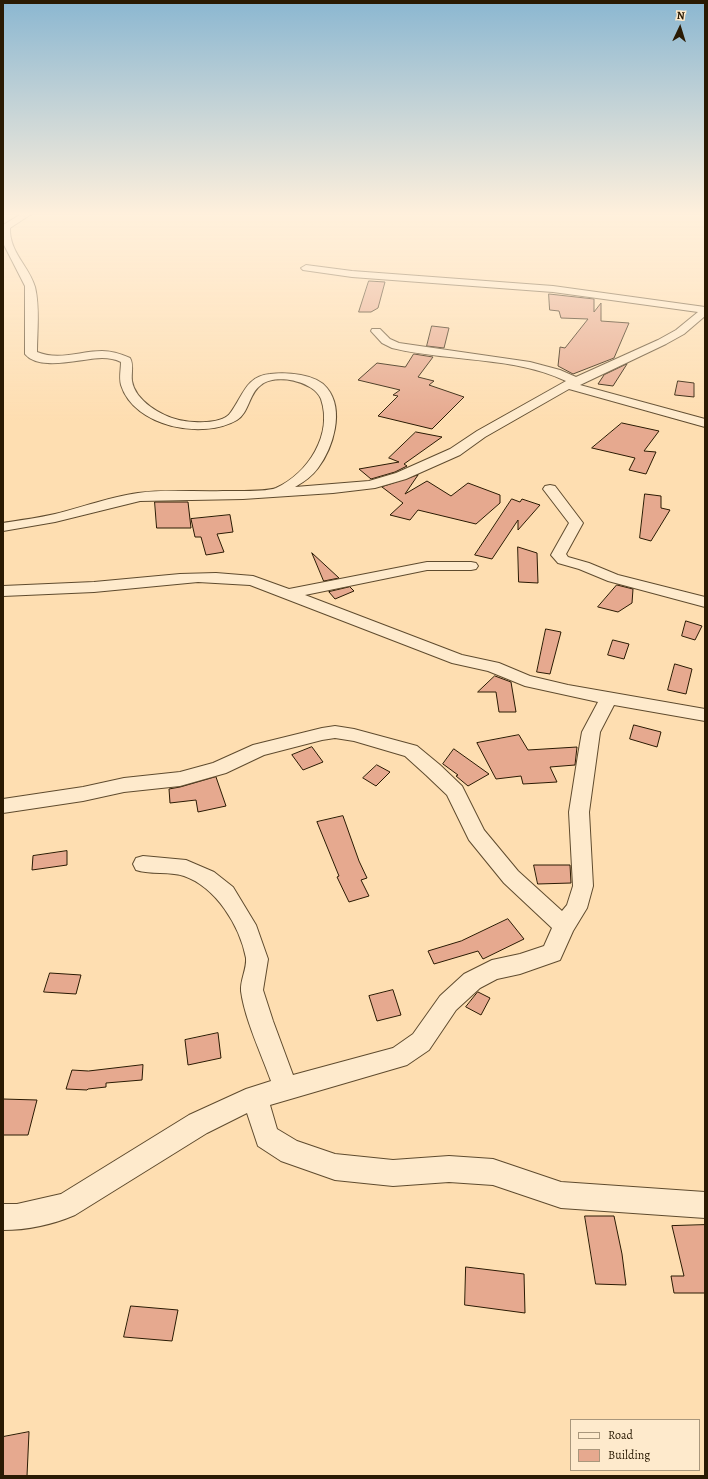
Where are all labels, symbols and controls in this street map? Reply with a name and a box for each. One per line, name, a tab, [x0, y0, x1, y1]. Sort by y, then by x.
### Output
north arrow	[660, 8, 700, 48]
text: N	[676, 8, 685, 23]
legend	[570, 1419, 700, 1471]
text: Road	[608, 1427, 633, 1443]
text: Building	[608, 1447, 650, 1463]

